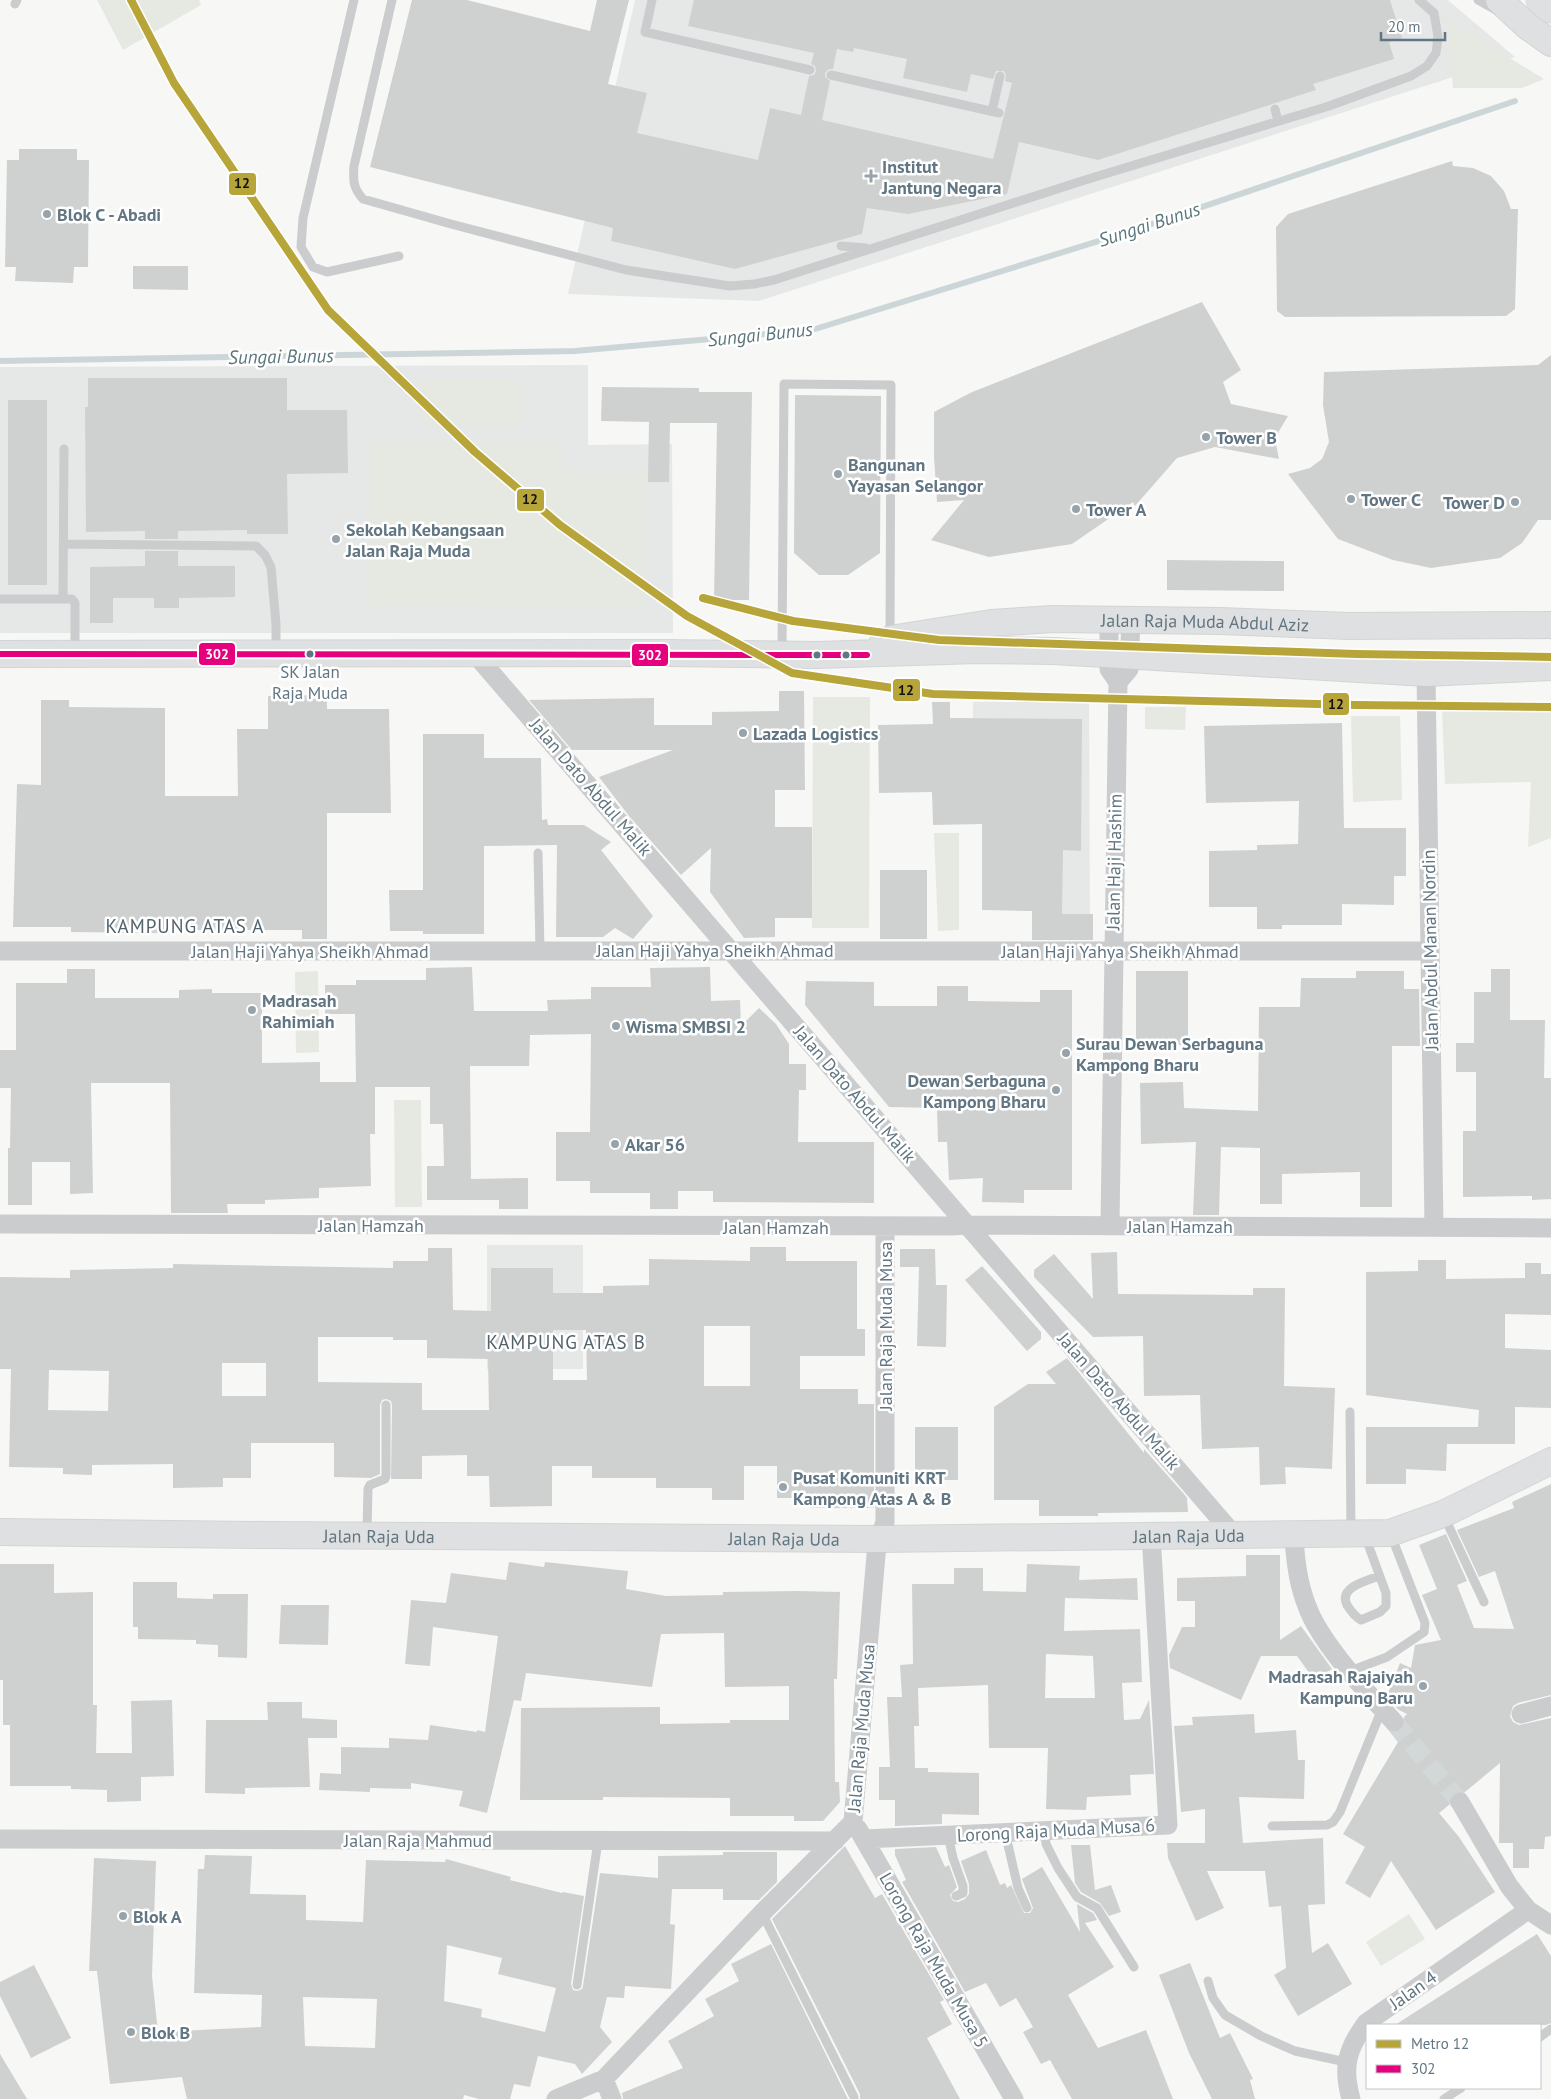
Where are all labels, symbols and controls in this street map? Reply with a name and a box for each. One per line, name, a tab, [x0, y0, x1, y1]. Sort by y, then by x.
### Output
scale bar	[1381, 10, 1445, 42]
text: 20 m	[1388, 17, 1421, 36]
place label: Institut Jantung Negara	[881, 155, 1002, 199]
marker: Institut Jantung Negara	[864, 169, 878, 183]
line badge: 12	[228, 172, 257, 196]
text: 12	[234, 174, 250, 192]
water label: Sungai Bunus	[1095, 196, 1203, 252]
place label: Blok C - Abadi	[57, 203, 161, 226]
marker: Blok C - Abadi	[41, 208, 53, 220]
water label: Sungai Bunus	[706, 317, 814, 351]
water label: Sungai Bunus	[228, 343, 334, 369]
place label: Tower B	[1216, 426, 1277, 449]
marker: Tower B	[1200, 431, 1212, 443]
place label: Bangunan Yayasan Selangor	[847, 453, 984, 497]
marker: Bangunan Yayasan Selangor	[832, 468, 844, 480]
line badge: 12	[516, 488, 545, 512]
place label: Tower C	[1361, 488, 1421, 511]
text: 12	[522, 490, 538, 508]
place label: Tower D	[1443, 491, 1505, 514]
marker: Tower C	[1345, 493, 1357, 505]
marker: Tower D	[1509, 496, 1521, 508]
place label: Tower A	[1086, 498, 1147, 521]
marker: Tower A	[1070, 503, 1082, 515]
place label: Sekolah Kebangsaan Jalan Raja Muda	[345, 518, 504, 562]
marker: Sekolah Kebangsaan Jalan Raja Muda	[330, 533, 342, 545]
street label: Jalan Raja Muda Abdul Aziz	[1100, 608, 1310, 636]
line badge: 302	[198, 642, 236, 666]
line badge: 302	[631, 643, 669, 667]
text: 302	[205, 645, 229, 663]
text: 302	[638, 646, 662, 664]
marker: SK Jalan Raja Muda	[305, 649, 315, 659]
unlabelled marker	[812, 650, 822, 660]
unlabelled marker	[841, 650, 851, 660]
place label: SK Jalan Raja Muda	[272, 661, 348, 704]
line badge: 12	[892, 678, 921, 702]
text: 12	[898, 681, 914, 699]
line badge: 12	[1322, 692, 1350, 716]
text: 12	[1328, 695, 1344, 713]
street label: Jalan Dato Abdul Malik	[524, 713, 657, 861]
place label: Lazada Logistics	[753, 722, 879, 745]
marker: Lazada Logistics	[737, 727, 749, 739]
street label: Jalan Haji Hashim	[1101, 794, 1127, 931]
street label: Jalan Abdul Manan Nordin	[1417, 849, 1443, 1052]
district label: KAMPUNG ATAS A	[106, 914, 264, 938]
street label: Jalan Haji Yahya Sheikh Ahmad	[595, 939, 834, 962]
street label: Jalan Haji Yahya Sheikh Ahmad	[190, 940, 429, 963]
street label: Jalan Haji Yahya Sheikh Ahmad	[1000, 940, 1239, 963]
place label: Madrasah Rahimiah	[262, 989, 337, 1033]
marker: Madrasah Rahimiah	[246, 1004, 258, 1016]
place label: Wisma SMBSI 2	[626, 1015, 746, 1038]
marker: Wisma SMBSI 2	[610, 1020, 622, 1032]
street label: Jalan Dato Abdul Malik	[788, 1020, 921, 1168]
place label: Surau Dewan Serbaguna Kampong Bharu	[1076, 1032, 1263, 1076]
marker: Surau Dewan Serbaguna Kampong Bharu	[1060, 1047, 1072, 1059]
place label: Dewan Serbaguna Kampong Bharu	[907, 1069, 1046, 1113]
marker: Dewan Serbaguna Kampong Bharu	[1050, 1084, 1062, 1096]
place label: Akar 56	[625, 1133, 685, 1156]
marker: Akar 56	[609, 1138, 621, 1150]
street label: Jalan Hamzah	[317, 1214, 424, 1237]
street label: Jalan Hamzah	[1126, 1215, 1233, 1238]
street label: Jalan Hamzah	[722, 1216, 829, 1239]
street label: Jalan Raja Muda Musa	[874, 1242, 897, 1411]
street label: Jalan Dato Abdul Malik	[1052, 1327, 1185, 1475]
district label: KAMPUNG ATAS B	[486, 1330, 646, 1354]
place label: Pusat Komuniti KRT Kampong Atas A & B	[793, 1466, 951, 1510]
marker: Pusat Komuniti KRT Kampong Atas A & B	[777, 1481, 789, 1493]
street label: Jalan Raja Uda	[1132, 1523, 1245, 1548]
street label: Jalan Raja Uda	[322, 1524, 435, 1548]
street label: Jalan Raja Uda	[727, 1527, 840, 1550]
street label: Jalan Raja Muda Musa	[842, 1643, 880, 1814]
place label: Madrasah Rajaiyah Kampung Baru	[1268, 1665, 1413, 1709]
marker: Madrasah Rajaiyah Kampung Baru	[1417, 1680, 1429, 1692]
street label: Lorong Raja Muda Musa 6	[956, 1813, 1156, 1847]
street label: Jalan Raja Mahmud	[343, 1829, 492, 1852]
street label: Lorong Raja Muda Musa 5	[874, 1868, 994, 2052]
place label: Blok A	[133, 1905, 182, 1928]
marker: Blok A	[117, 1910, 129, 1922]
street label: Jalan 4	[1384, 1965, 1441, 2015]
place label: Blok B	[141, 2021, 190, 2044]
legend	[1366, 2024, 1541, 2089]
marker: Blok B	[125, 2026, 137, 2038]
text: Metro 12	[1411, 2034, 1469, 2053]
text: 302	[1411, 2059, 1436, 2078]

